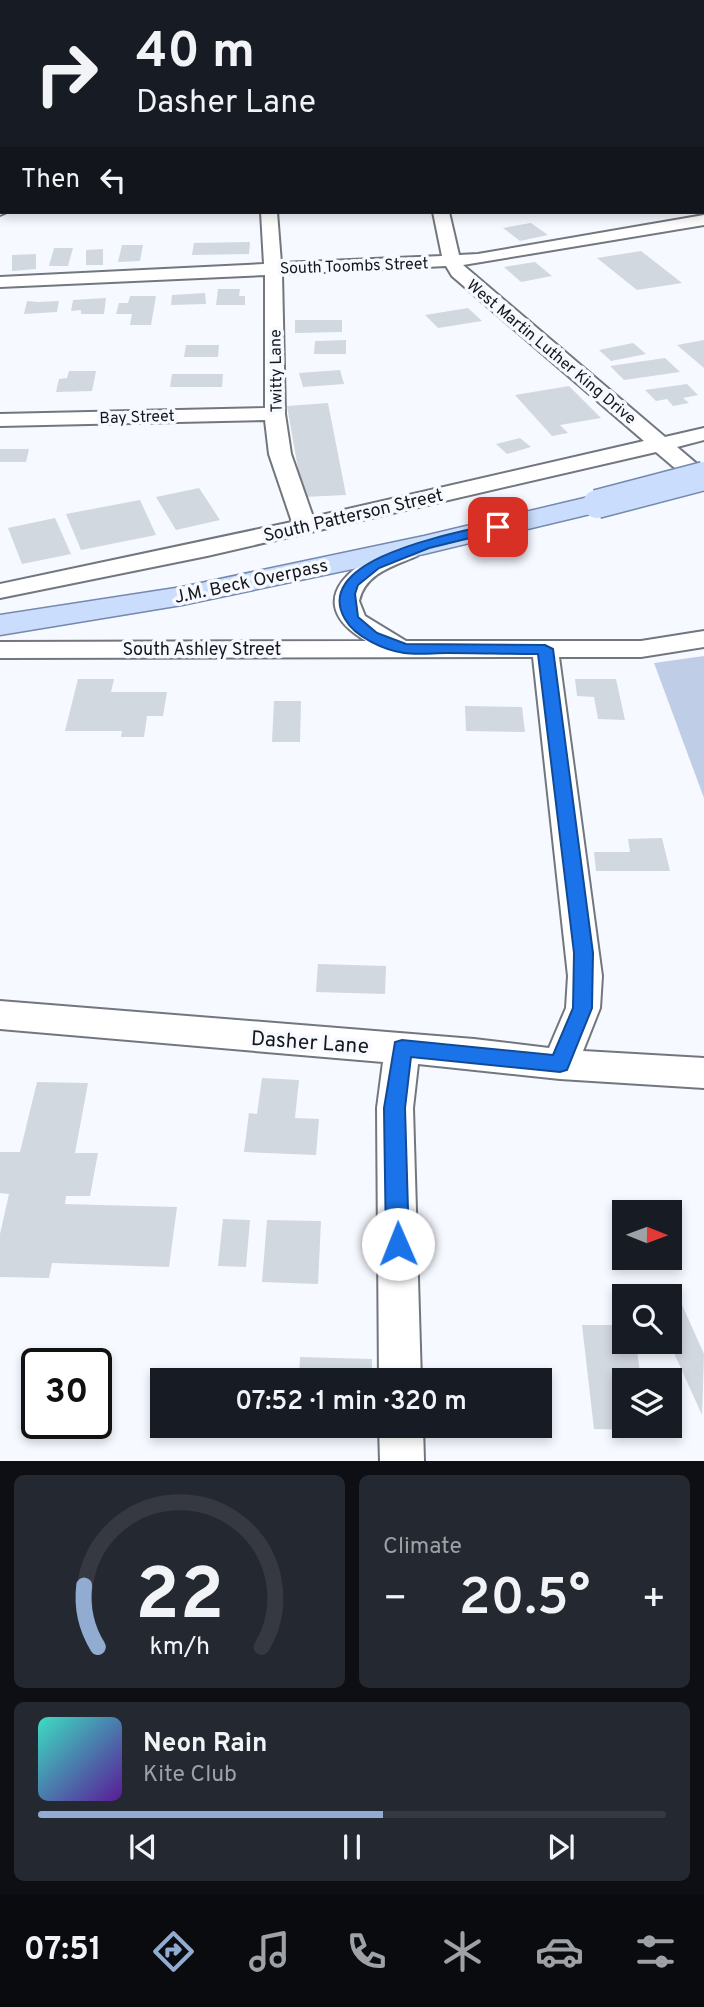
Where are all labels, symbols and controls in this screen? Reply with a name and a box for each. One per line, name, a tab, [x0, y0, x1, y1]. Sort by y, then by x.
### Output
text: 40 m	[136, 23, 255, 85]
icon: right	[21, 28, 112, 119]
text: Dasher Lane	[136, 84, 316, 124]
icon: left	[94, 161, 132, 199]
text: Then	[21, 164, 80, 197]
street label: South Toombs Street	[279, 254, 429, 280]
street label: West Martin Luther King Drive	[462, 276, 639, 429]
street label: Twitty Lane	[266, 329, 288, 413]
street label: Bay Street	[99, 407, 175, 429]
street label: South Patterson Street	[261, 485, 445, 548]
pin	[468, 497, 528, 557]
icon: arrive	[479, 508, 517, 546]
street label: J.M. Beck Overpass	[172, 555, 330, 610]
street label: South Ashley Street	[123, 639, 281, 662]
street label: Dasher Lane	[250, 1026, 370, 1061]
north arrow	[612, 1200, 682, 1270]
map controls	[612, 1200, 682, 1438]
position arrow	[361, 1207, 435, 1281]
button: search	[612, 1284, 682, 1354]
speed limit sign: 30	[21, 1348, 112, 1439]
button: layers	[612, 1368, 682, 1438]
text: 07:52 · 1 min · 320 m	[235, 1386, 467, 1419]
text: Climate	[383, 1533, 462, 1562]
text: 22	[135, 1554, 224, 1646]
text: 20.5°	[459, 1567, 590, 1633]
text: −	[383, 1576, 408, 1625]
text: +	[641, 1576, 666, 1625]
text: km/h	[149, 1632, 210, 1664]
text: Neon Rain	[143, 1728, 268, 1761]
text: Kite Club	[143, 1761, 237, 1790]
icon: previous	[124, 1828, 162, 1866]
icon: pause	[333, 1828, 371, 1866]
icon: next	[542, 1828, 580, 1866]
icon: directions	[149, 1927, 198, 1976]
icon: music	[245, 1927, 294, 1976]
icon: phone	[342, 1927, 391, 1976]
icon: climate	[438, 1927, 487, 1976]
icon: car	[535, 1927, 584, 1976]
icon: filters	[631, 1927, 680, 1976]
text: 07:51	[24, 1931, 102, 1971]

